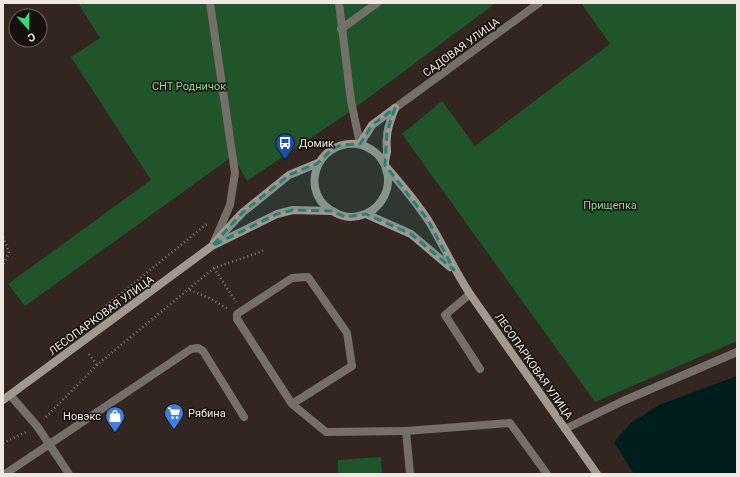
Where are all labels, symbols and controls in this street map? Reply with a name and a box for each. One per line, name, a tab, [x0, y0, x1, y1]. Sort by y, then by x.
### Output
north arrow	[8, 8, 48, 48]
street label: САДОВАЯ УЛИЦА	[420, 15, 503, 80]
text: С	[26, 30, 37, 44]
park label: СНТ Родничок	[152, 80, 226, 93]
bus stop icon: Домик	[274, 132, 296, 160]
place label: Домик	[299, 137, 334, 150]
park label: Прищепка	[583, 199, 637, 212]
street label: ЛЕСОПАРКОВАЯ УЛИЦА	[46, 272, 157, 358]
street label: ЛЕСОПАРКОВАЯ УЛИЦА	[492, 311, 576, 423]
supermarket icon: Рябина	[163, 402, 185, 430]
shop icon: Новэкс	[104, 405, 126, 433]
place label: Рябина	[188, 407, 226, 420]
place label: Новэкс	[63, 410, 101, 423]

